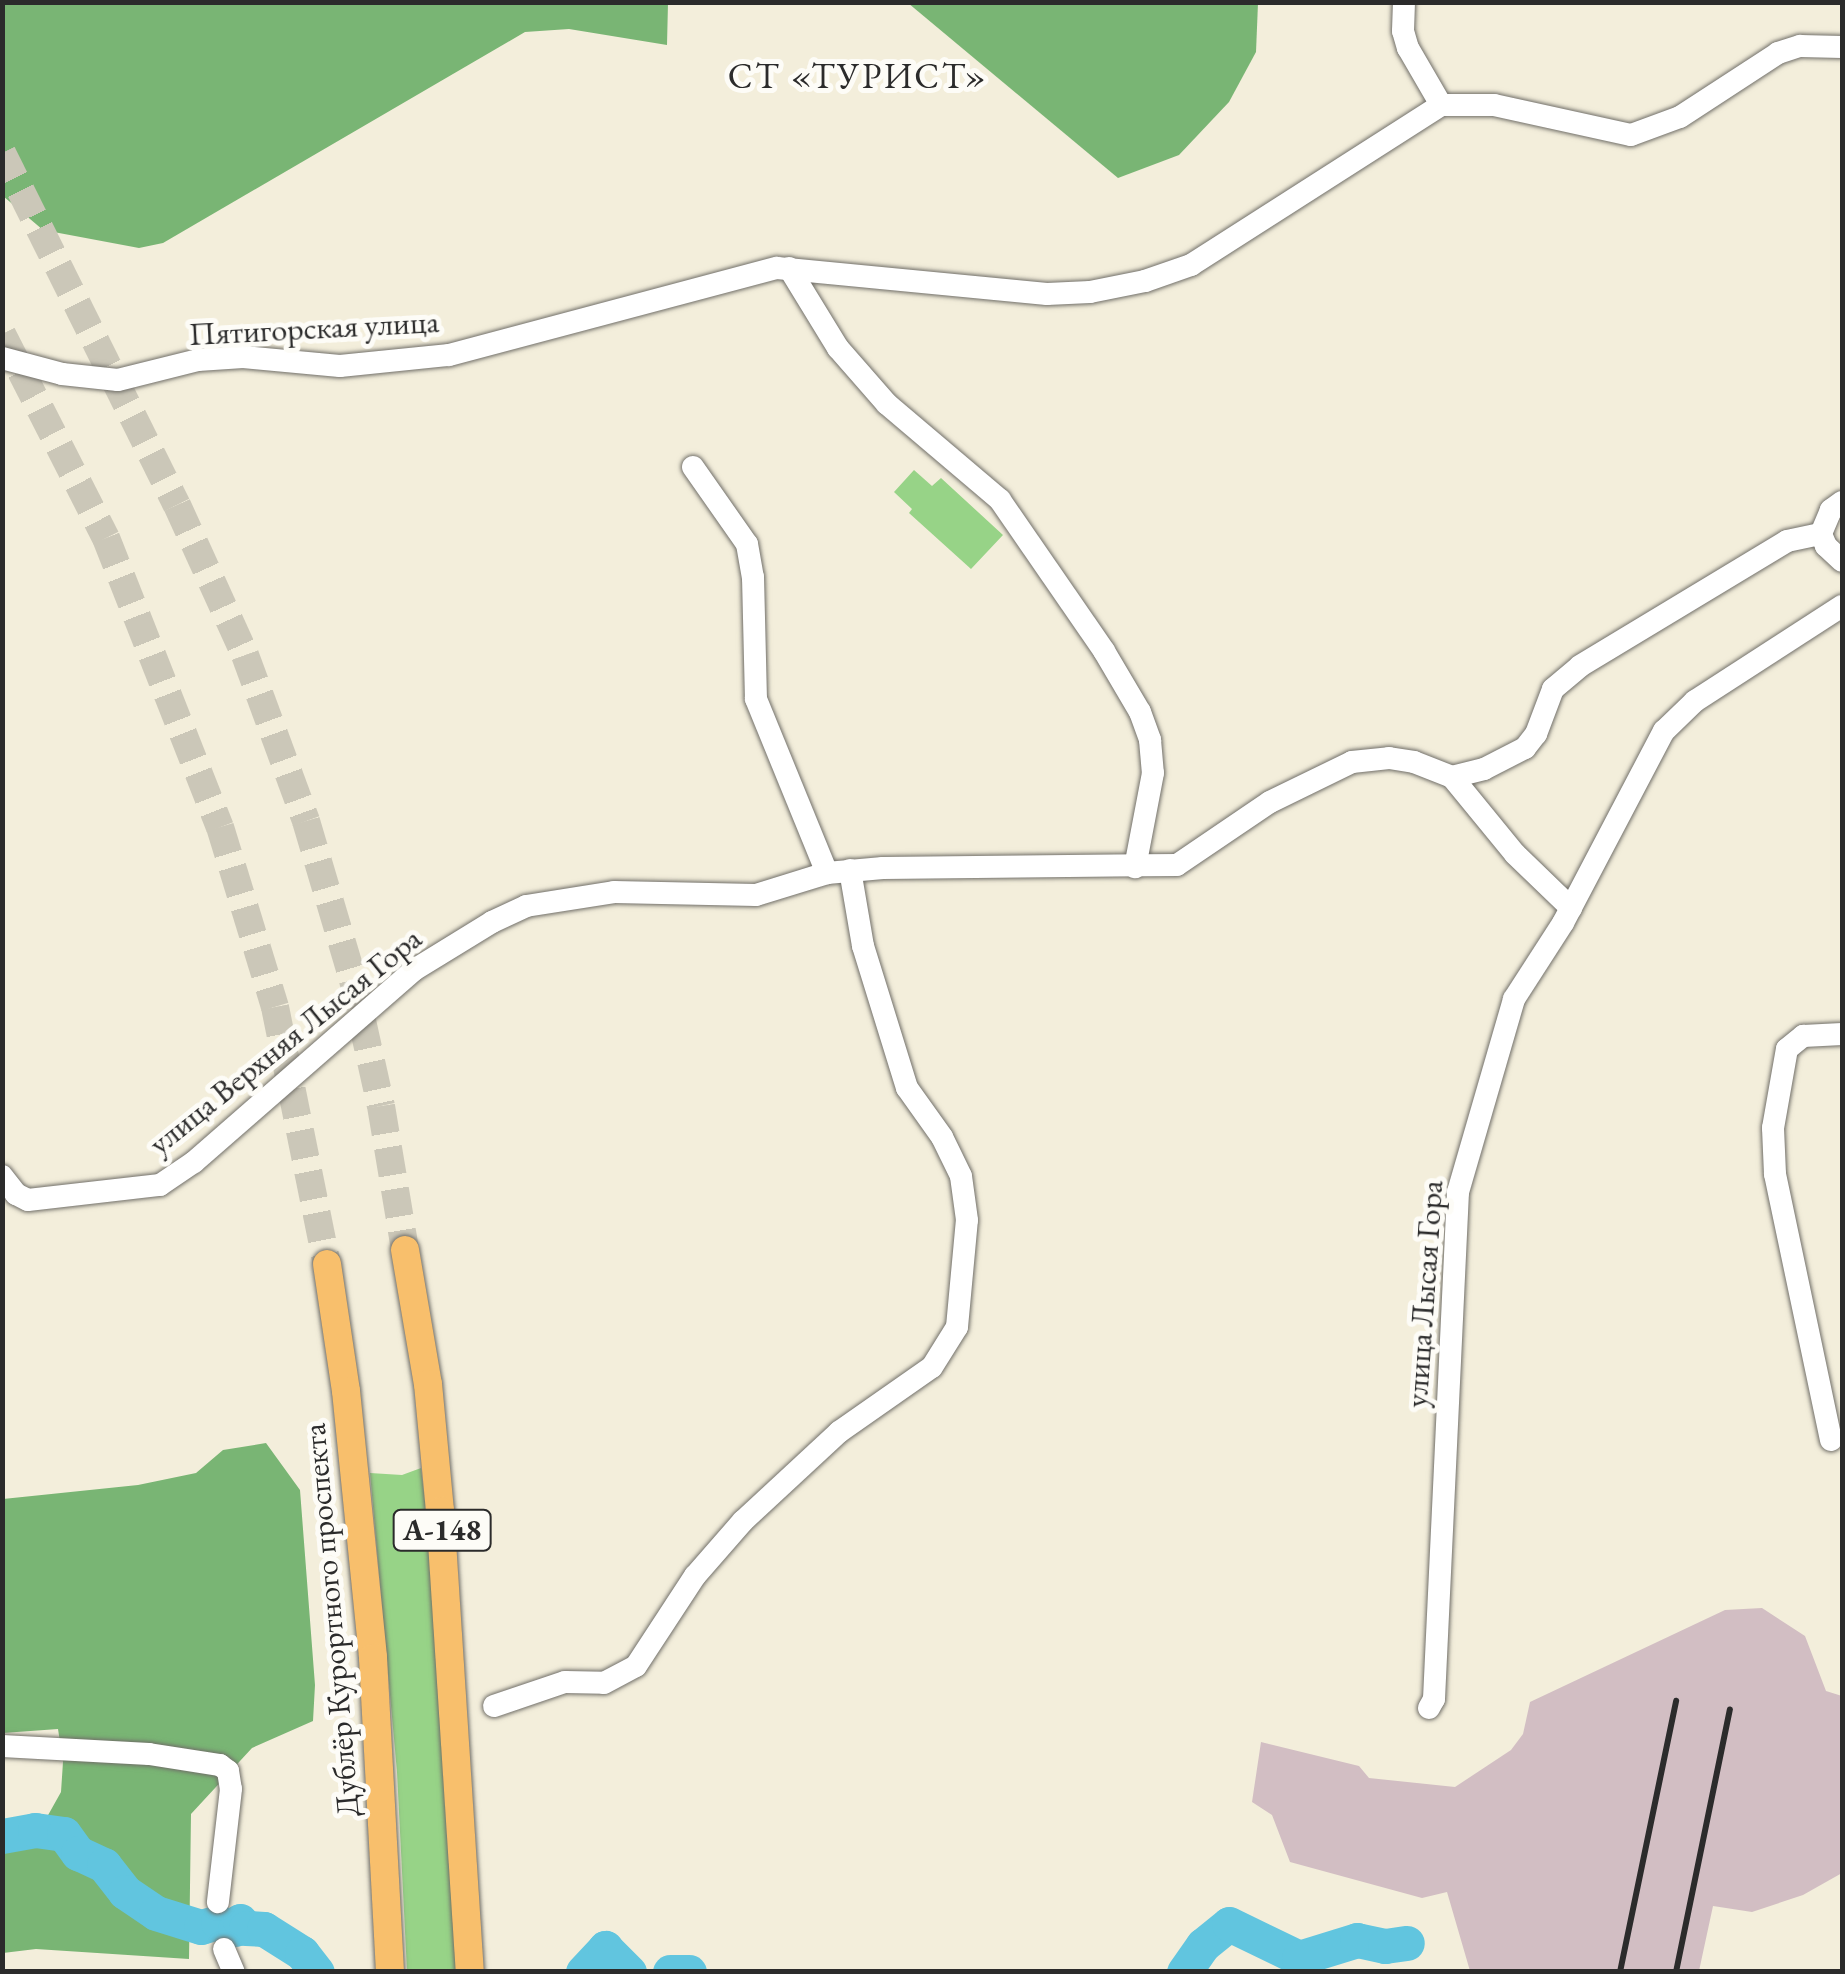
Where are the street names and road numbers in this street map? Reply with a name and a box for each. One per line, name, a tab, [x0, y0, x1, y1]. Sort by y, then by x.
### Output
street label: Пятигорская улица	[188, 302, 440, 354]
street label: улица Верхняя Лысая Гора	[141, 919, 429, 1163]
street label: улица Лысая Гора	[1397, 1179, 1451, 1409]
street label: Дублёр Курортного проспекта	[295, 1422, 367, 1818]
road number: А-148	[392, 1505, 492, 1555]

